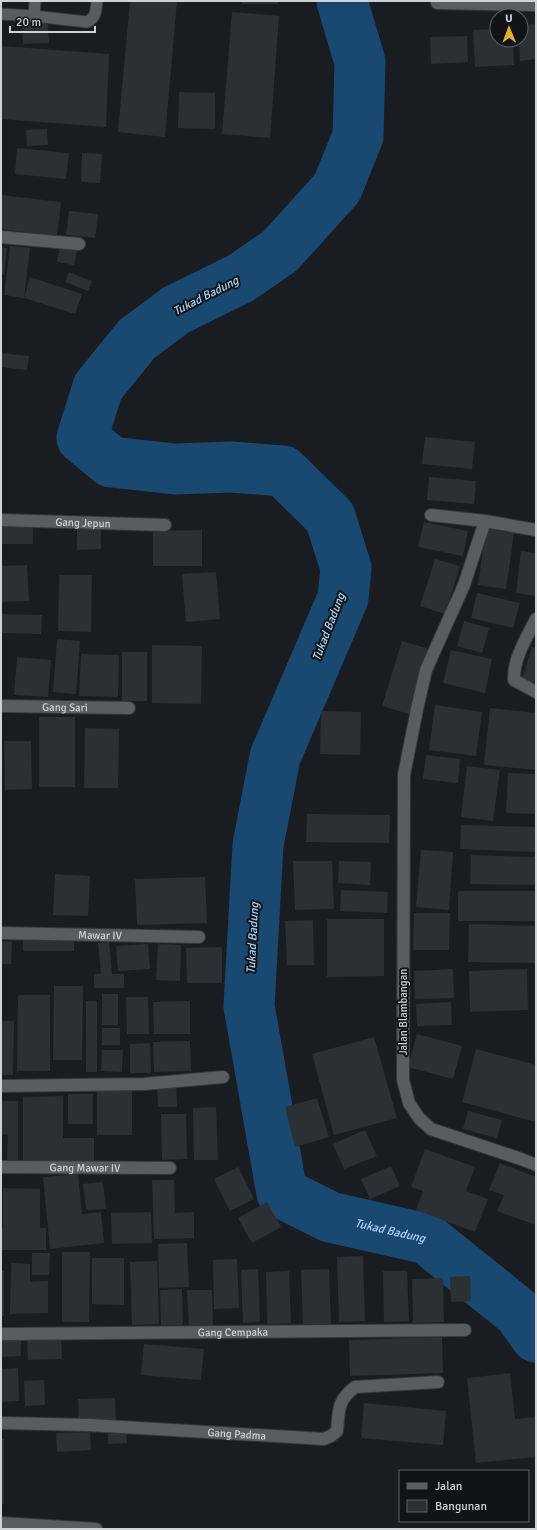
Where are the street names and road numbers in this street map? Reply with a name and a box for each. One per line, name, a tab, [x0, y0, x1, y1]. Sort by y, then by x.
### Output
street label: Gang Jepun	[55, 515, 111, 530]
street label: Gang Sari	[42, 700, 88, 714]
street label: Mawar IV	[78, 928, 123, 942]
street label: Jalan Blambangan	[397, 969, 410, 1055]
street label: Gang Mawar IV	[50, 1161, 121, 1174]
street label: Gang Cempaka	[198, 1325, 269, 1339]
street label: Gang Padma	[207, 1426, 267, 1442]

